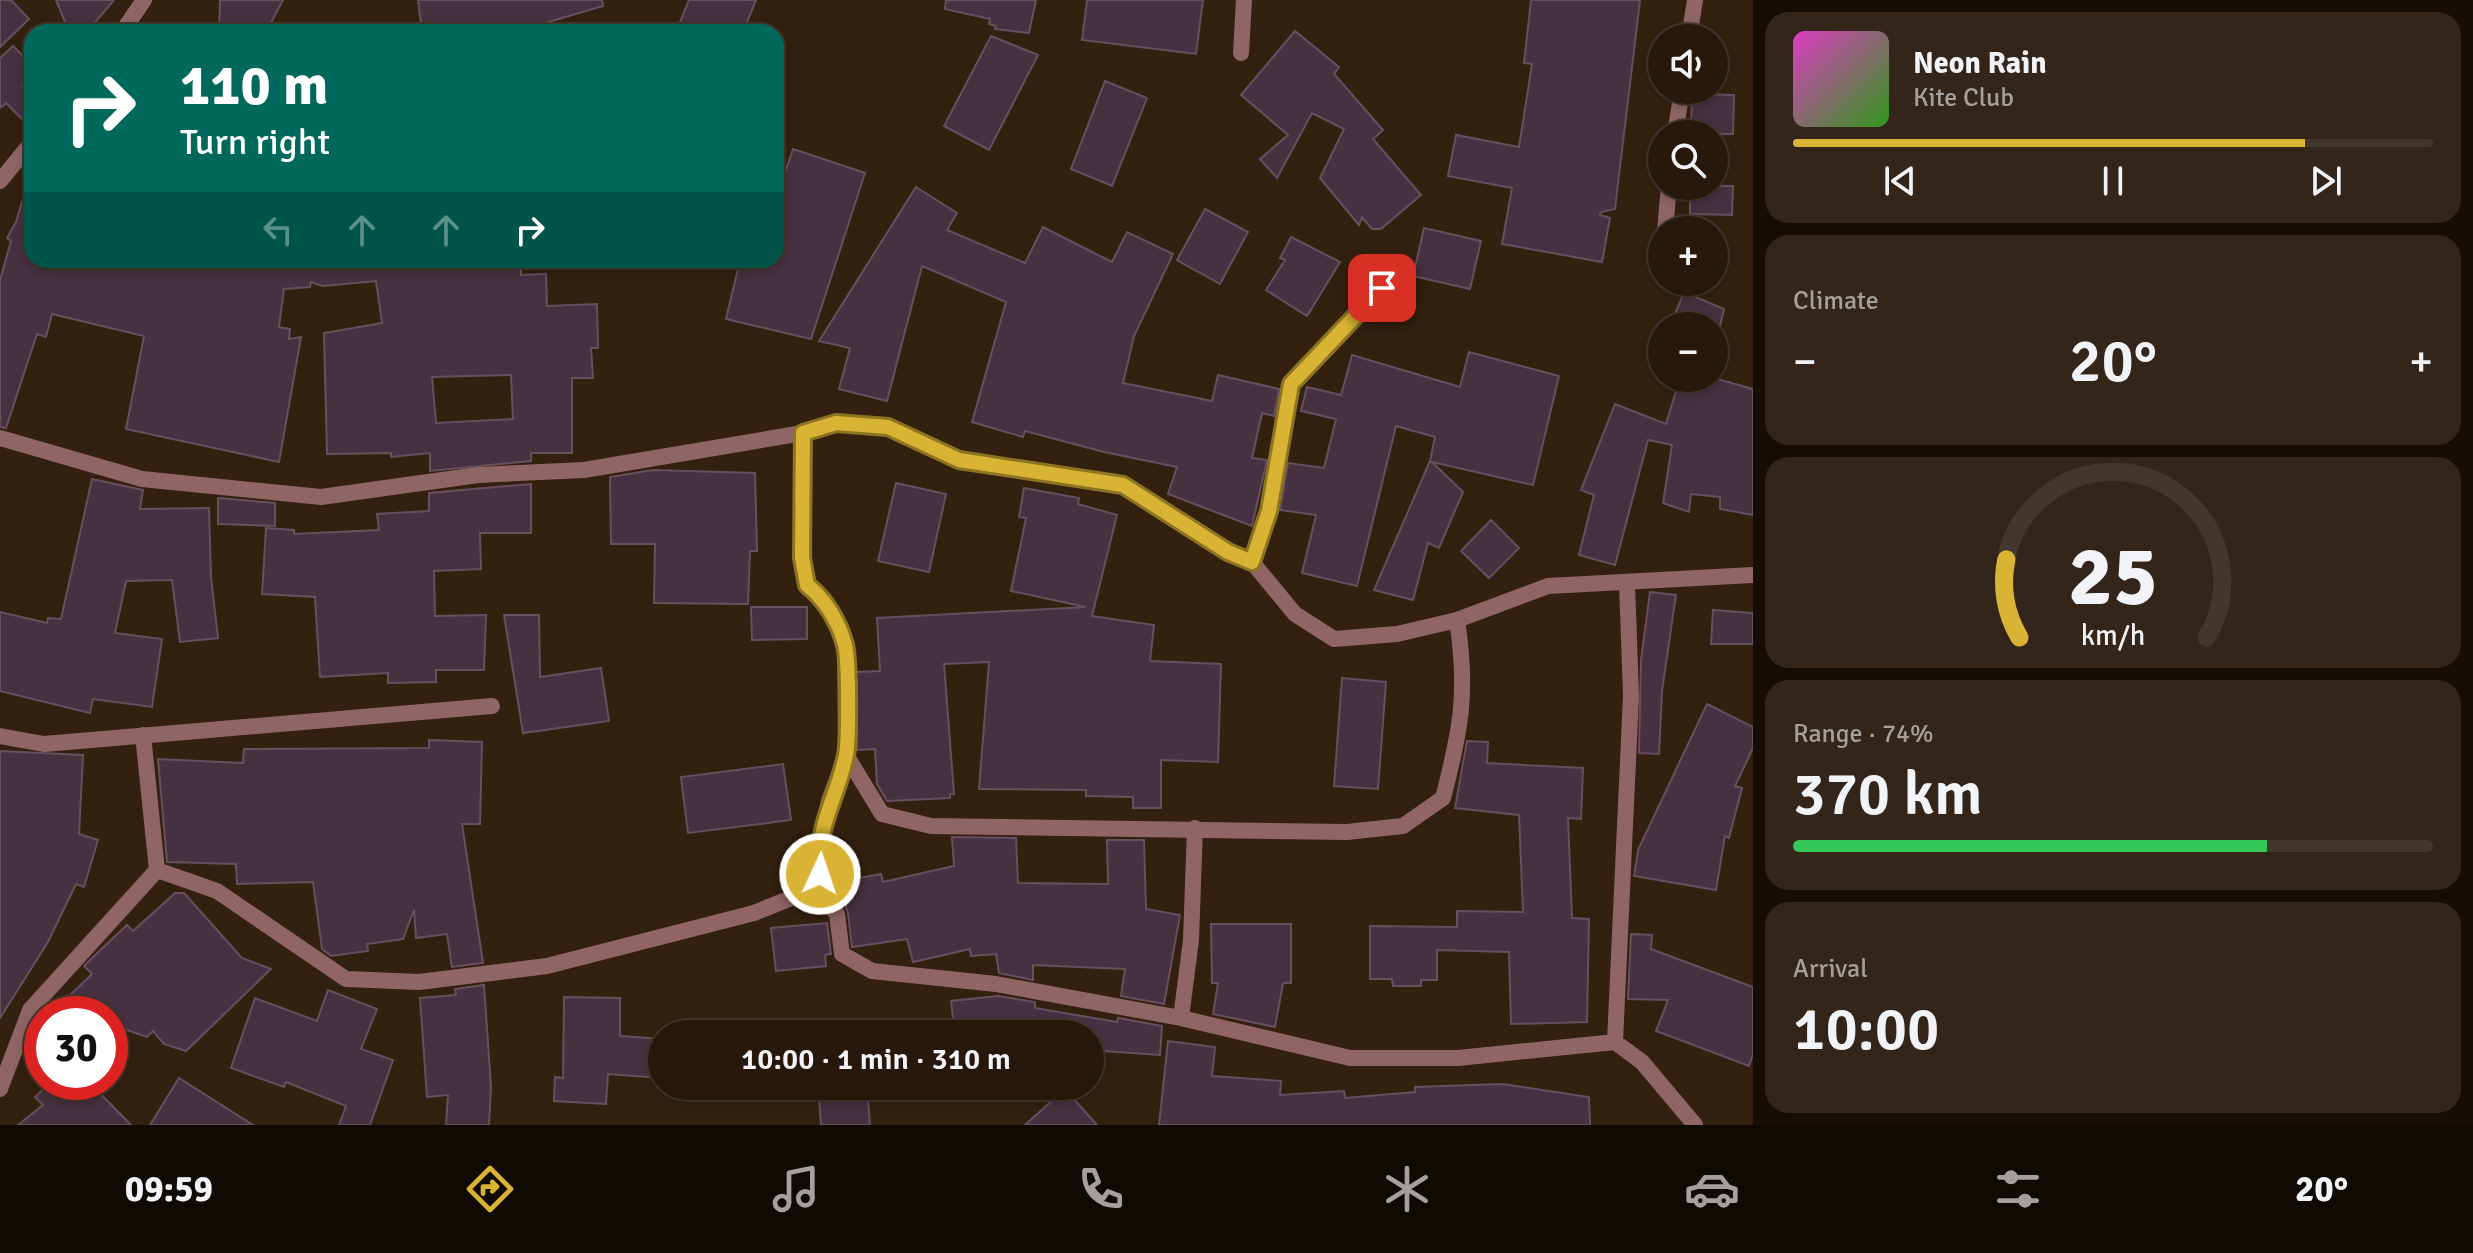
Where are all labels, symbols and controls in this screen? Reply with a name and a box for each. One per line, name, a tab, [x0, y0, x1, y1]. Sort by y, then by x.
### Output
map controls	[1648, 24, 1728, 392]
button: sound	[1648, 24, 1728, 104]
text: Neon Rain	[1913, 45, 2047, 82]
text: 110 m	[180, 51, 328, 120]
icon: right	[48, 56, 152, 160]
text: Kite Club	[1913, 82, 2014, 114]
text: Turn right	[180, 120, 330, 165]
button: search	[1648, 120, 1728, 200]
icon: previous	[1878, 159, 1922, 203]
icon: pause	[2091, 159, 2135, 203]
icon: next	[2304, 159, 2348, 203]
icon: left	[256, 208, 300, 252]
icon: ahead	[340, 208, 384, 252]
icon: ahead	[424, 208, 468, 252]
icon: right	[508, 208, 552, 252]
button: +	[1648, 216, 1728, 296]
pin	[1348, 254, 1416, 322]
icon: arrive	[1360, 266, 1404, 310]
text: Climate	[1793, 285, 1879, 317]
button: −	[1648, 312, 1728, 392]
text: 20°	[2069, 325, 2157, 399]
text: −	[1793, 335, 1817, 389]
text: +	[2409, 335, 2433, 389]
text: 25	[2068, 526, 2158, 628]
text: km/h	[2081, 619, 2145, 654]
text: Range · 74%	[1793, 718, 1934, 750]
text: 370 km	[1793, 758, 1982, 832]
position arrow	[778, 832, 862, 916]
text: Arrival	[1793, 953, 1868, 985]
text: 10:00	[1793, 993, 1940, 1067]
speed limit sign: 30	[24, 996, 128, 1100]
text: 10:00 · 1 min · 310 m	[741, 1041, 1011, 1078]
icon: directions	[462, 1161, 518, 1217]
icon: music	[768, 1161, 824, 1217]
icon: phone	[1073, 1161, 1129, 1217]
icon: climate	[1379, 1161, 1435, 1217]
icon: car	[1684, 1161, 1740, 1217]
icon: filters	[1990, 1161, 2046, 1217]
text: 09:59	[125, 1167, 213, 1212]
text: 20°	[2295, 1167, 2348, 1212]

